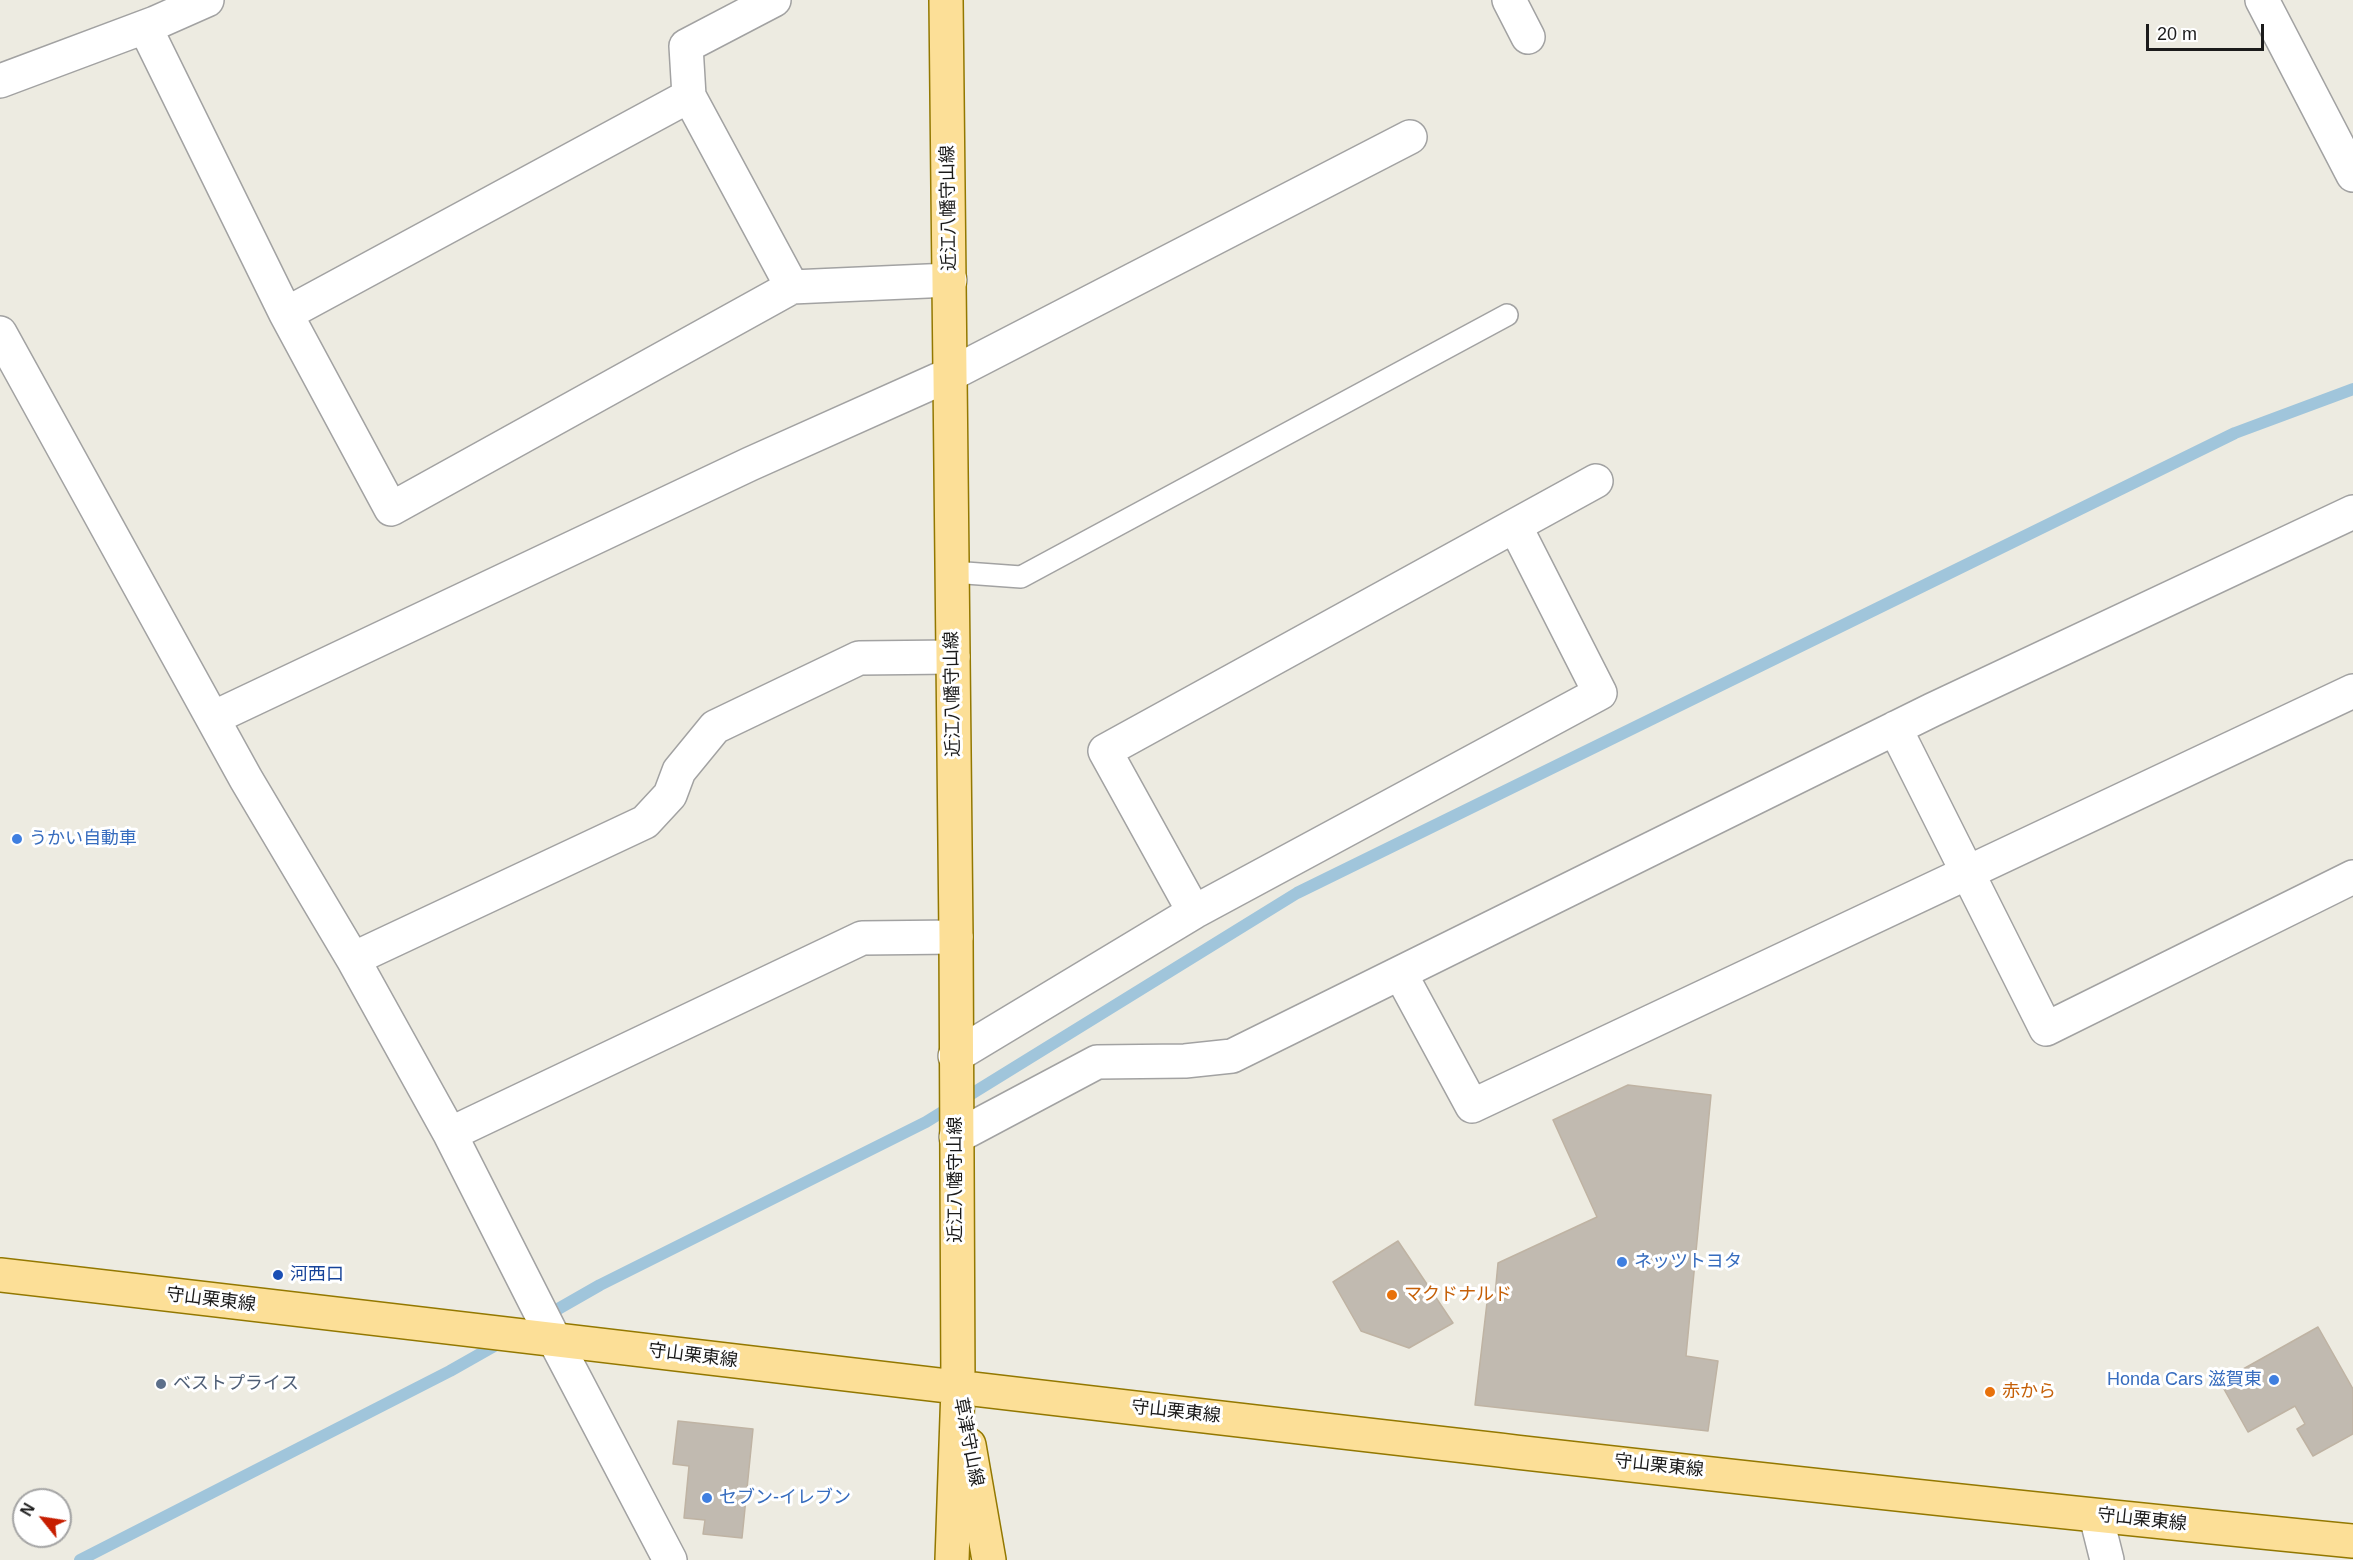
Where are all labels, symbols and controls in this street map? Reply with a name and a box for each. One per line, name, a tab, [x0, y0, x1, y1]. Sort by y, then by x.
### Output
scale bar	[2149, 12, 2268, 50]
text: 20 m	[2157, 24, 2197, 44]
street label: 近江八幡守山線	[937, 145, 961, 271]
street label: 近江八幡守山線	[941, 631, 965, 757]
place label: うかい自動車	[29, 828, 137, 850]
marker: うかい自動車	[10, 832, 24, 846]
street label: 近江八幡守山線	[945, 1117, 967, 1243]
place label: ネッツトヨタ	[1634, 1251, 1742, 1273]
marker: ネッツトヨタ	[1615, 1255, 1629, 1269]
place label: 河西口	[290, 1264, 344, 1286]
marker: 河西口	[271, 1268, 285, 1282]
street label: 守山栗東線	[165, 1284, 257, 1316]
place label: マクドナルド	[1404, 1284, 1512, 1306]
marker: マクドナルド	[1385, 1288, 1399, 1302]
street label: 守山栗東線	[647, 1340, 739, 1372]
place label: Honda Cars 滋賀東	[2107, 1369, 2262, 1391]
place label: ベストプライス	[173, 1373, 299, 1395]
marker: Honda Cars 滋賀東	[2267, 1373, 2281, 1387]
marker: ベストプライス	[154, 1377, 168, 1391]
place label: 赤から	[2002, 1381, 2056, 1403]
marker: 赤から	[1983, 1385, 1997, 1399]
street label: 草津守山線	[949, 1396, 987, 1488]
street label: 守山栗東線	[1130, 1397, 1222, 1427]
street label: 守山栗東線	[1613, 1451, 1705, 1481]
place label: セブン-イレブン	[719, 1487, 851, 1509]
north arrow	[12, 1488, 72, 1548]
marker: セブン-イレブン	[700, 1491, 714, 1505]
text: N	[17, 1500, 38, 1519]
street label: 守山栗東線	[2096, 1505, 2188, 1535]

